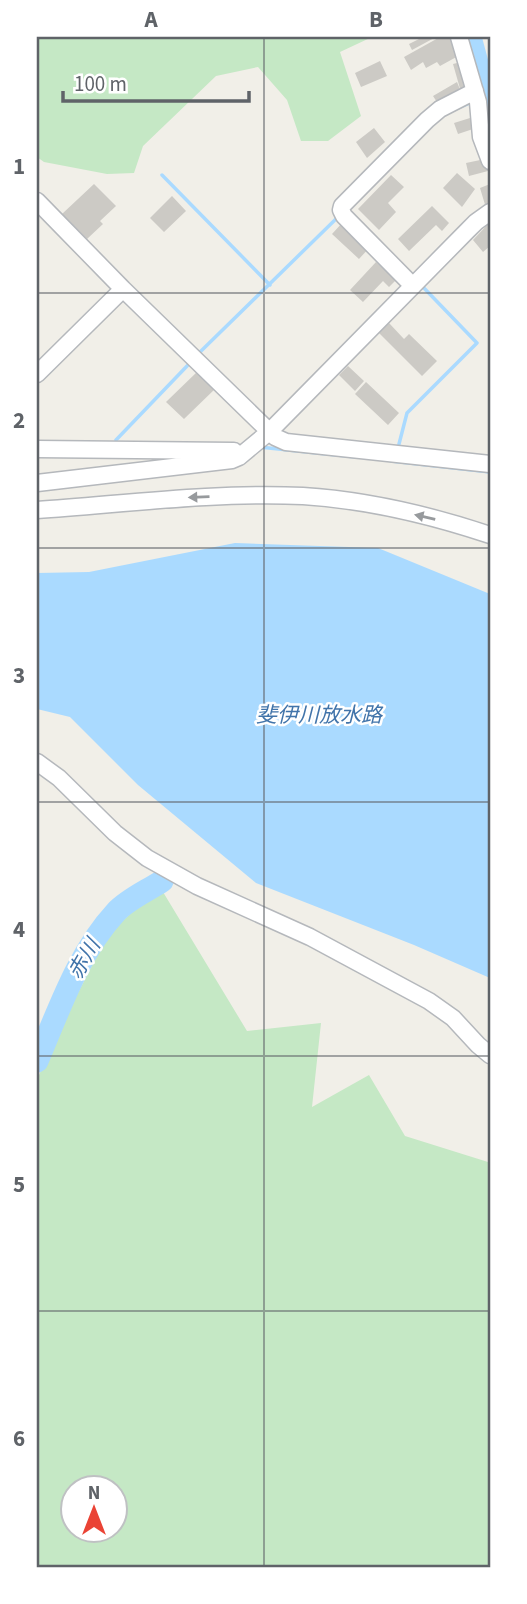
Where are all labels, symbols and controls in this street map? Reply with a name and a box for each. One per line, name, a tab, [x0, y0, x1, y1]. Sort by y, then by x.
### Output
text: A	[143, 3, 158, 36]
text: B	[369, 3, 383, 36]
scale bar	[63, 60, 248, 104]
text: 100 m	[74, 69, 127, 99]
text: 1	[13, 150, 25, 183]
text: 2	[13, 404, 25, 437]
one-way arrow	[188, 492, 210, 503]
one-way arrow	[413, 511, 435, 522]
text: 3	[13, 659, 25, 692]
water label: 斐伊川放水路	[256, 700, 384, 730]
text: 4	[13, 913, 25, 946]
water label: 赤川	[61, 932, 108, 985]
text: 5	[13, 1168, 25, 1201]
text: 6	[13, 1422, 25, 1455]
north arrow	[60, 1474, 130, 1544]
text: N	[88, 1480, 100, 1507]

